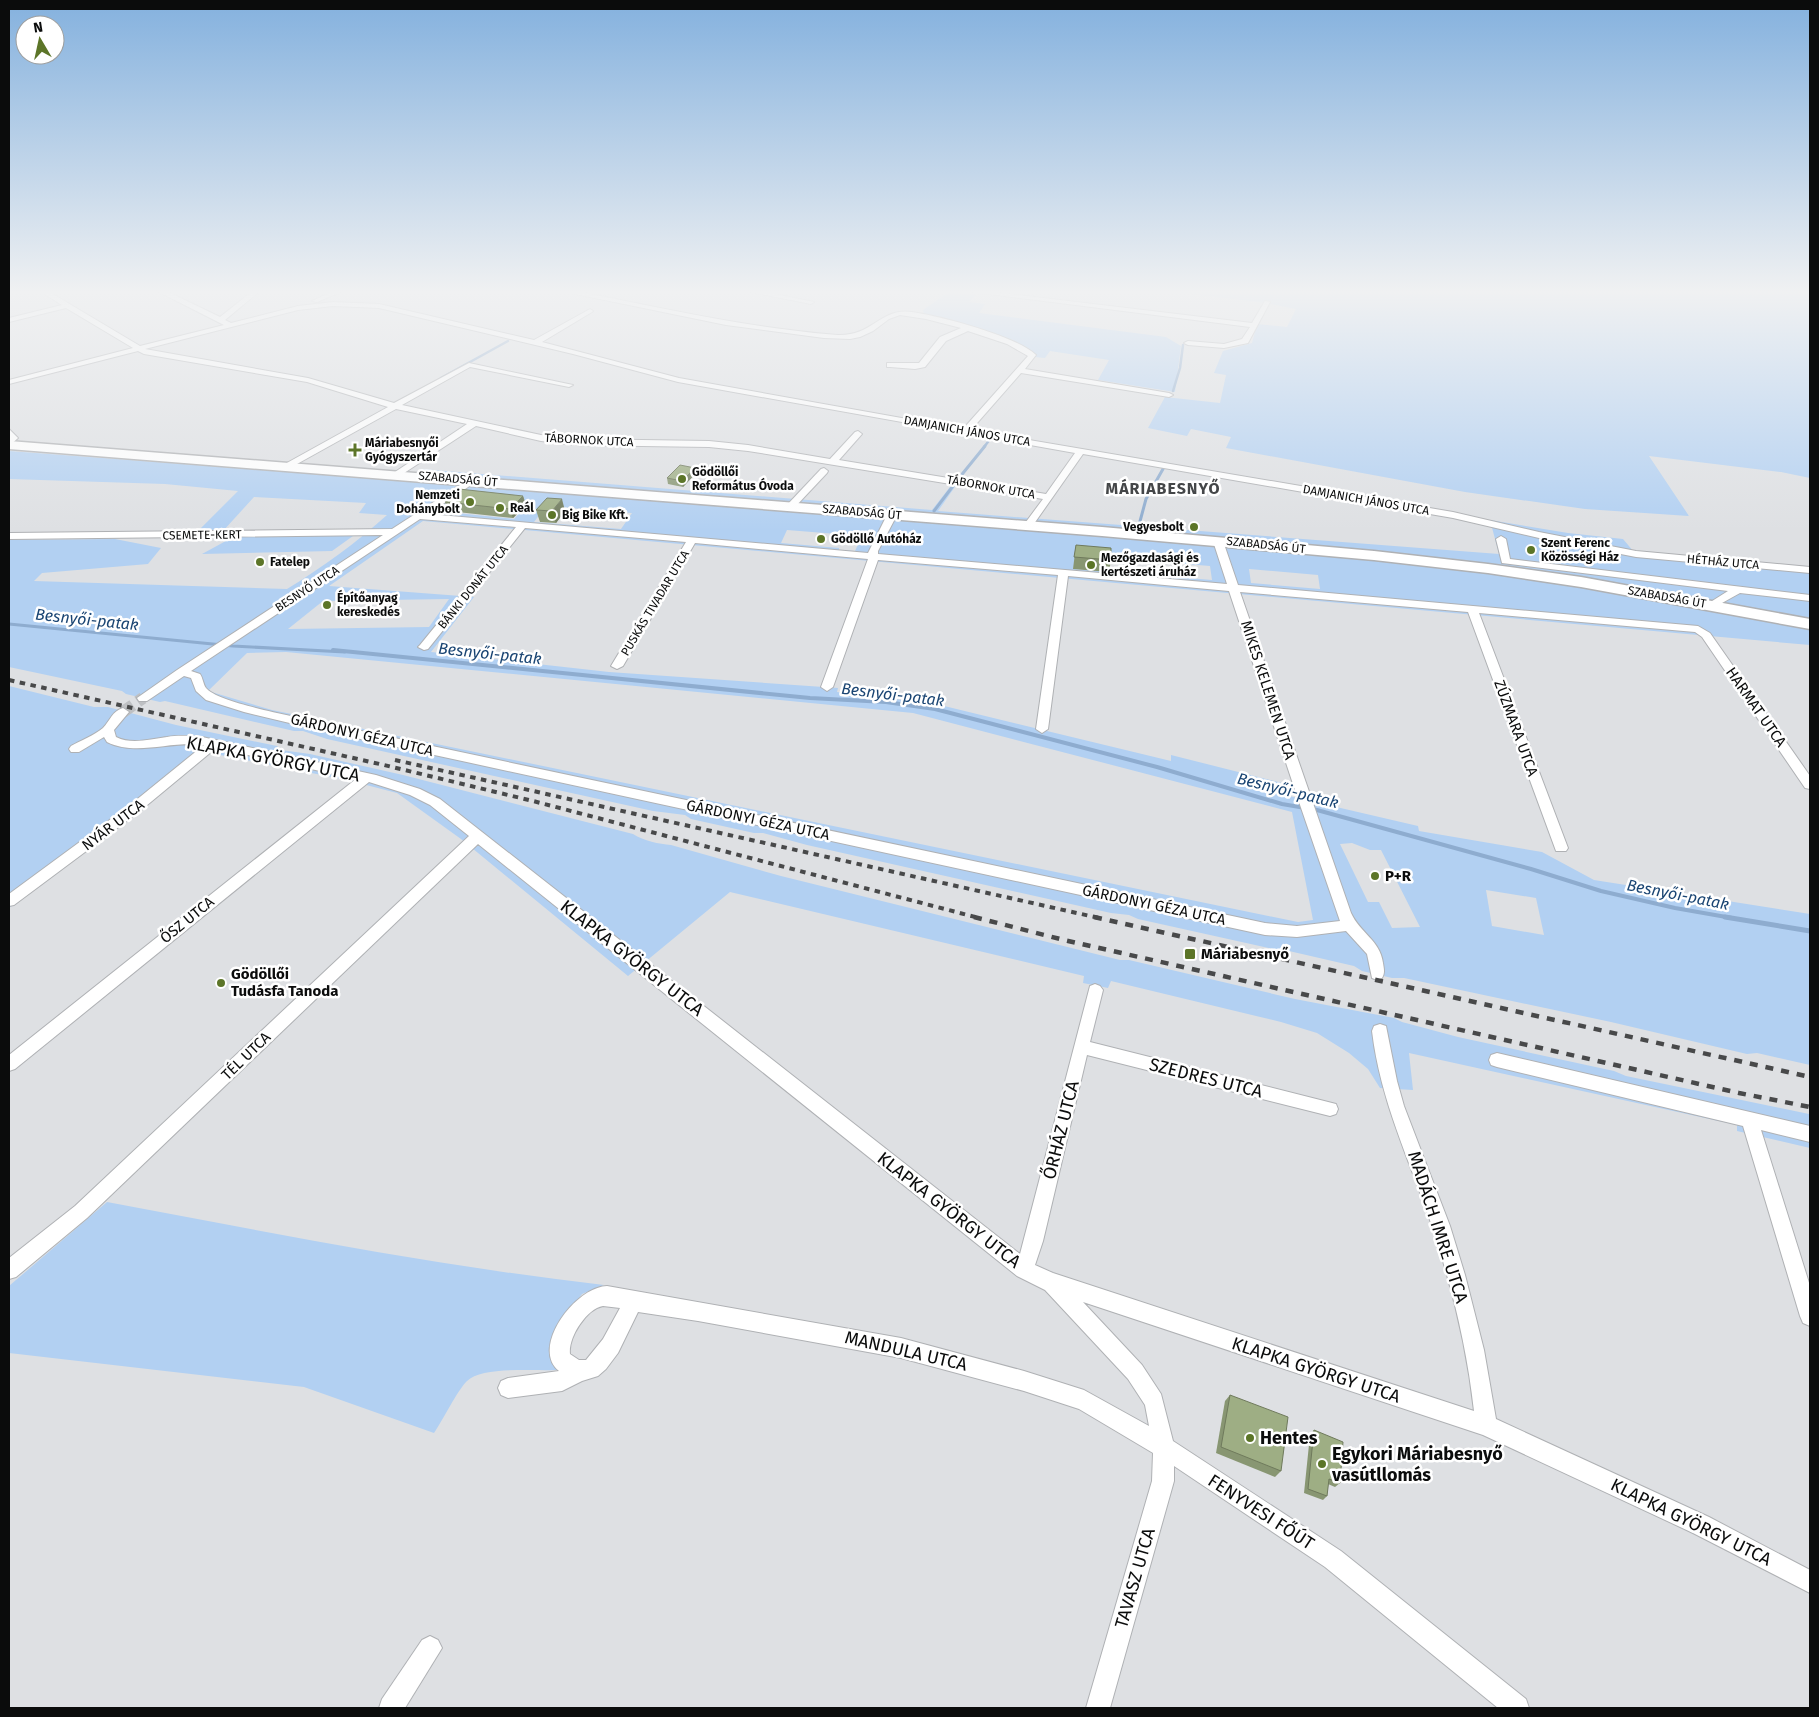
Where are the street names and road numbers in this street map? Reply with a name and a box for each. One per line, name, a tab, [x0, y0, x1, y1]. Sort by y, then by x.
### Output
street label: DAMJANICH JÁNOS UTCA	[903, 412, 1032, 449]
street label: TÁBORNOK UTCA	[544, 430, 634, 449]
street label: SZABADSÁG ÚT	[418, 468, 499, 490]
street label: TÁBORNOK UTCA	[946, 471, 1037, 502]
street label: DAMJANICH JÁNOS UTCA	[1302, 481, 1431, 518]
street label: SZABADSÁG ÚT	[822, 501, 903, 523]
street label: CSEMETE-KERT	[162, 527, 243, 543]
street label: SZABADSÁG ÚT	[1226, 533, 1307, 556]
street label: BÁNKI DONÁT UTCA	[434, 542, 511, 632]
street label: PUSKÁS TIVADAR UTCA	[617, 547, 692, 658]
street label: HÉTHÁZ UTCA	[1686, 551, 1760, 572]
street label: BESNYŐ UTCA	[271, 561, 342, 615]
street label: SZABADSÁG ÚT	[1627, 582, 1708, 611]
street label: MIKES KELEMEN UTCA	[1237, 618, 1299, 762]
street label: HARMAT UTCA	[1722, 664, 1790, 751]
street label: ZÚZMARA UTCA	[1490, 677, 1542, 779]
street label: GÁRDONYI GÉZA UTCA	[289, 710, 436, 760]
street label: KLAPKA GYÖRGY UTCA	[184, 731, 362, 787]
street label: NYÁR UTCA	[78, 795, 148, 854]
street label: GÁRDONYI GÉZA UTCA	[685, 796, 832, 844]
street label: GÁRDONYI GÉZA UTCA	[1081, 881, 1228, 929]
street label: ŐSZ UTCA	[156, 893, 218, 947]
street label: KLAPKA GYÖRGY UTCA	[556, 895, 709, 1021]
street label: TÉL UTCA	[218, 1028, 275, 1084]
street label: SZEDRES UTCA	[1147, 1053, 1266, 1103]
street label: ŐRHÁZ UTCA	[1037, 1077, 1084, 1182]
street label: KLAPKA GYÖRGY UTCA	[873, 1147, 1026, 1273]
street label: MADÁCH IMRE UTCA	[1403, 1148, 1474, 1306]
street label: MANDULA UTCA	[843, 1326, 970, 1376]
street label: KLAPKA GYÖRGY UTCA	[1229, 1332, 1404, 1408]
street label: FENYVESI FŐÚT	[1204, 1469, 1319, 1555]
street label: KLAPKA GYÖRGY UTCA	[1607, 1474, 1776, 1571]
street label: TAVASZ UTCA	[1110, 1525, 1160, 1631]

